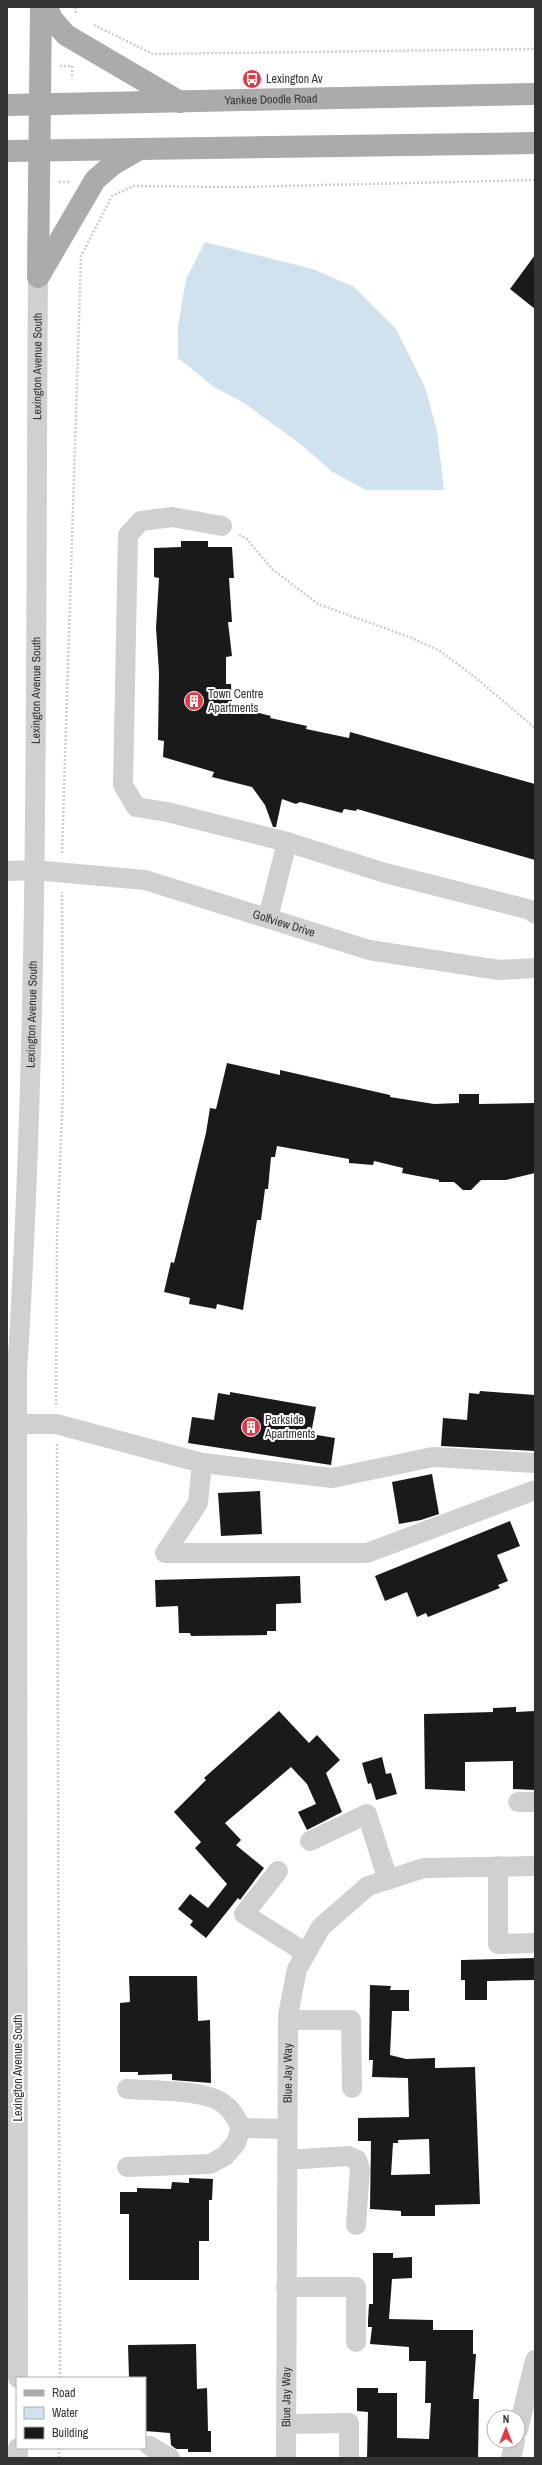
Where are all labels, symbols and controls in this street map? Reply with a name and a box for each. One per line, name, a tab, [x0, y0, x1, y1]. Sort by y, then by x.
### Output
bus stop icon: Lexington Av	[241, 68, 263, 90]
place label: Lexington Av	[266, 71, 323, 87]
street label: Yankee Doodle Road	[224, 91, 318, 108]
street label: Lexington Avenue South	[29, 313, 46, 420]
street label: Lexington Avenue South	[28, 637, 44, 744]
place label: Town Centre Apartments	[207, 686, 263, 716]
building icon: Town Centre Apartments	[183, 690, 205, 712]
street label: Golfview Drive	[251, 906, 317, 941]
street label: Lexington Avenue South	[22, 961, 41, 1068]
place label: Parkside Apartments	[264, 1412, 315, 1442]
building icon: Parkside Apartments	[240, 1416, 262, 1438]
street label: Lexington Avenue South	[10, 2014, 26, 2122]
street label: Blue Jay Way	[280, 2043, 296, 2103]
street label: Blue Jay Way	[278, 2367, 294, 2427]
legend	[16, 2377, 146, 2449]
text: Road	[52, 2385, 76, 2401]
text: Water	[52, 2405, 79, 2421]
north arrow	[486, 2409, 526, 2449]
text: N	[503, 2412, 509, 2426]
text: Building	[52, 2425, 89, 2441]

